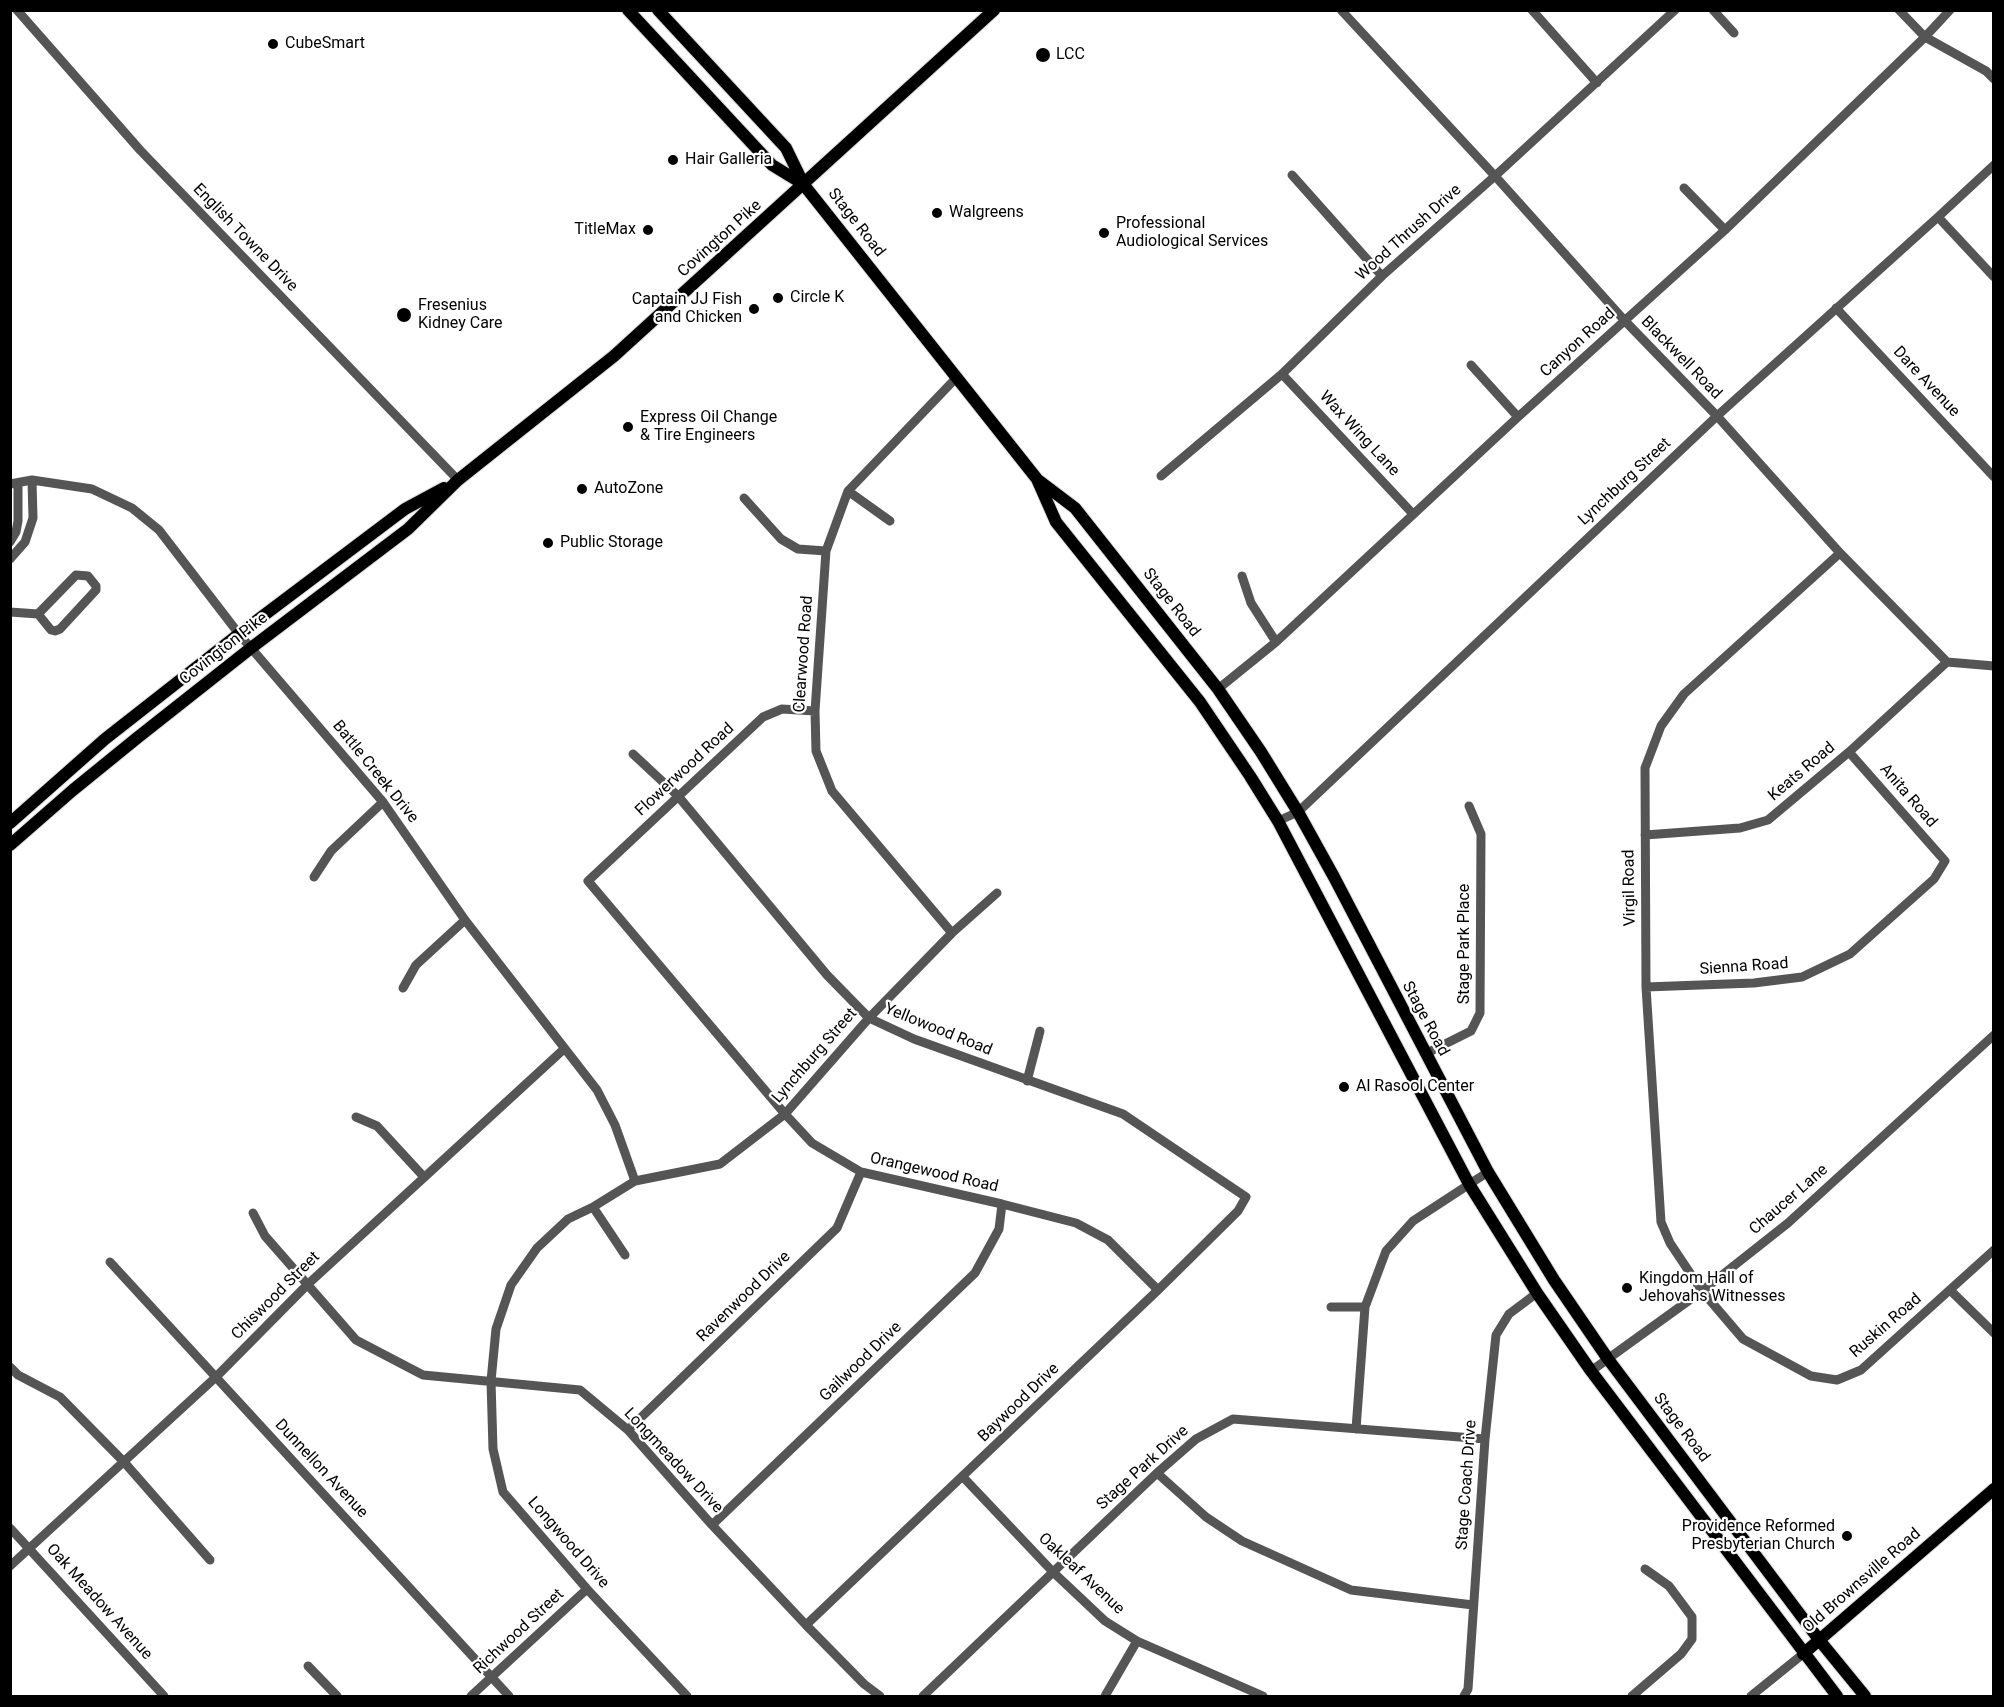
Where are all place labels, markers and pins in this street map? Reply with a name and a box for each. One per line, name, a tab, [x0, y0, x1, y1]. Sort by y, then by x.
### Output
place label: CubeSmart	[285, 34, 365, 54]
marker: CubeSmart	[266, 37, 280, 51]
place label: LCC	[1056, 45, 1085, 65]
marker: LCC	[1034, 46, 1052, 64]
place label: Hair Galleria	[685, 150, 772, 170]
marker: Hair Galleria	[666, 153, 680, 167]
place label: Walgreens	[949, 203, 1024, 223]
marker: Walgreens	[930, 206, 944, 220]
place label: Professional Audiological Services	[1116, 214, 1268, 252]
place label: TitleMax	[574, 220, 636, 240]
marker: TitleMax	[641, 223, 655, 237]
marker: Professional Audiological Services	[1097, 226, 1111, 240]
place label: Circle K	[790, 288, 844, 308]
place label: Captain JJ Fish and Chicken	[632, 290, 742, 328]
marker: Circle K	[771, 291, 785, 305]
place label: Fresenius Kidney Care	[418, 296, 503, 334]
marker: Captain JJ Fish and Chicken	[747, 302, 761, 316]
marker: Fresenius Kidney Care	[395, 306, 413, 324]
place label: Express Oil Change & Tire Engineers	[640, 408, 777, 446]
marker: Express Oil Change & Tire Engineers	[621, 420, 635, 434]
place label: AutoZone	[594, 479, 663, 499]
marker: AutoZone	[575, 482, 589, 496]
place label: Public Storage	[560, 533, 663, 553]
marker: Public Storage	[541, 536, 555, 550]
place label: Al Rasool Center	[1356, 1077, 1474, 1097]
marker: Al Rasool Center	[1337, 1080, 1351, 1094]
place label: Kingdom Hall of Jehovahs Witnesses	[1639, 1269, 1785, 1307]
marker: Kingdom Hall of Jehovahs Witnesses	[1620, 1281, 1634, 1295]
place label: Providence Reformed Presbyterian Church	[1682, 1517, 1835, 1555]
marker: Providence Reformed Presbyterian Church	[1840, 1529, 1854, 1543]

